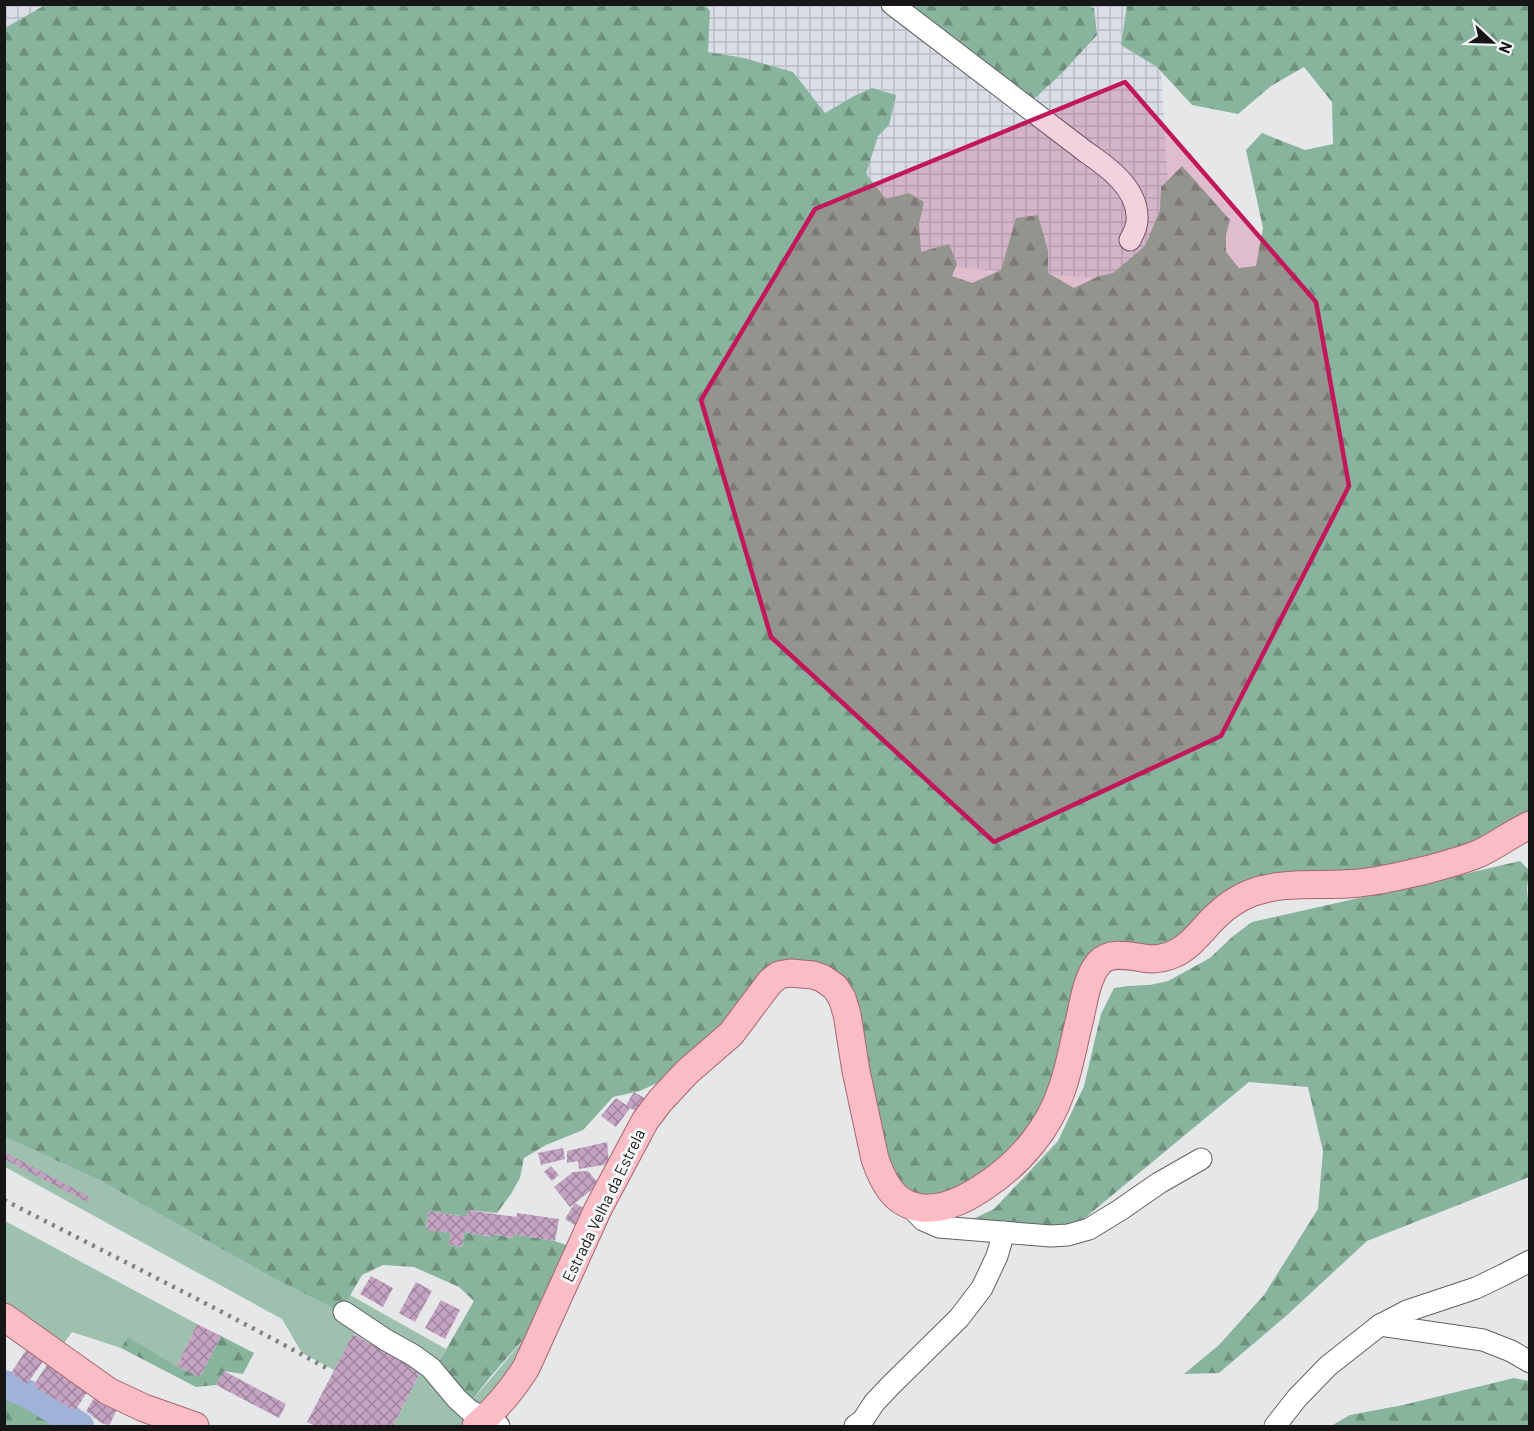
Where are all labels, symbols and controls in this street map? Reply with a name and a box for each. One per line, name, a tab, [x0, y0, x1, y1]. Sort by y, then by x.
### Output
north arrow	[1462, 12, 1522, 72]
text: N	[1496, 39, 1517, 56]
street label: Estrada Velha da Estrela	[558, 1126, 648, 1284]

